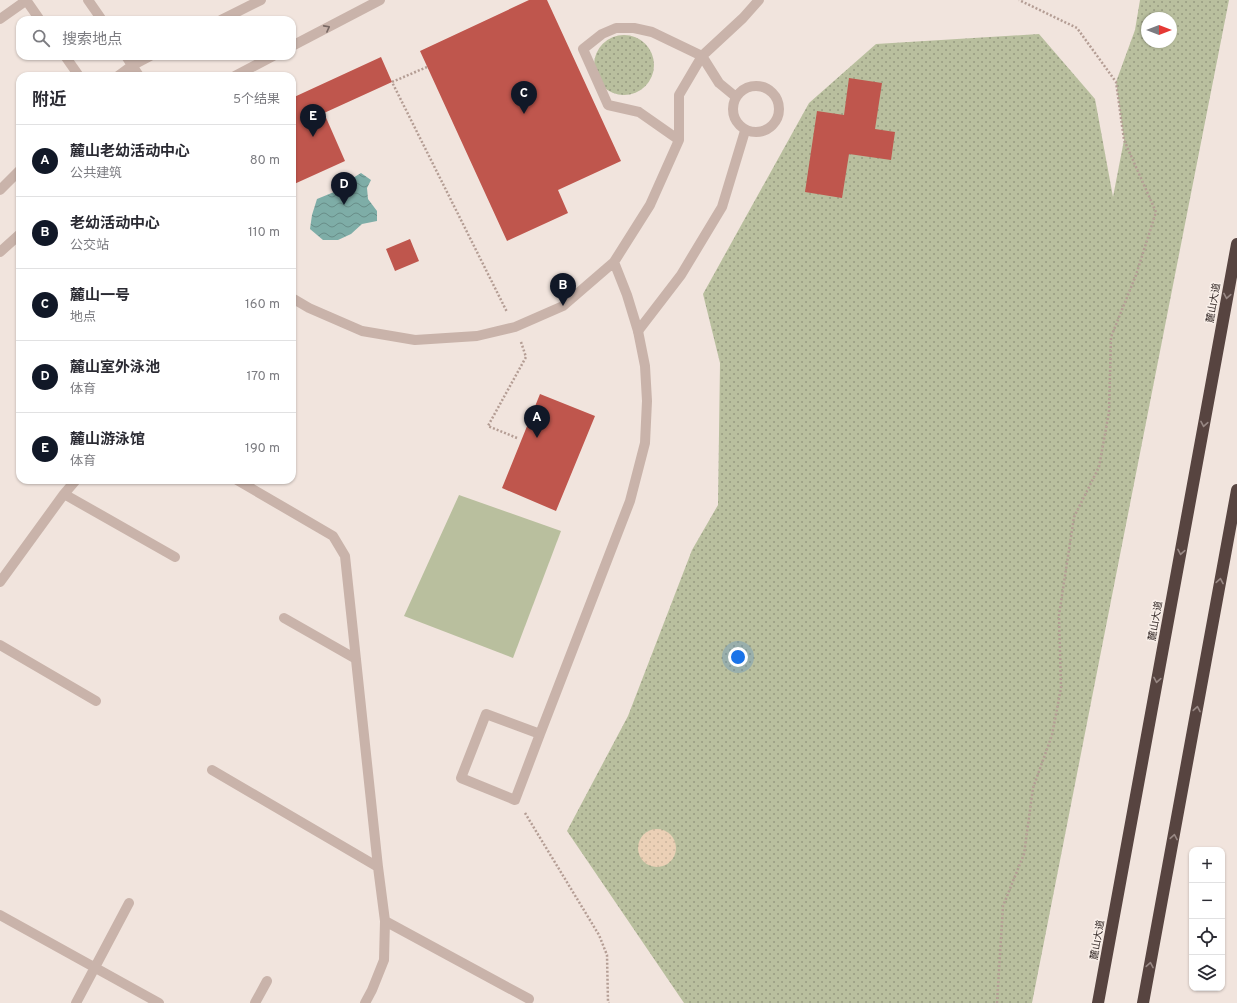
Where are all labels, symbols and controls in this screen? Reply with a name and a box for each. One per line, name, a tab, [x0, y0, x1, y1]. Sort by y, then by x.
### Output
north arrow	[1141, 12, 1177, 48]
search box	[16, 16, 296, 60]
one-way arrow	[322, 25, 330, 33]
icon: search	[30, 27, 52, 49]
text: 搜索地点	[62, 31, 122, 50]
pin: C	[511, 81, 537, 114]
text: 附近	[32, 90, 66, 112]
text: 5个结果	[233, 92, 280, 108]
pin: E	[300, 104, 326, 137]
text: 麓山老幼活动中心	[70, 143, 190, 162]
text: A	[40, 153, 50, 169]
text: 80 m	[250, 153, 280, 169]
text: 公共建筑	[70, 166, 122, 182]
pin: D	[331, 172, 357, 205]
text: 老幼活动中心	[70, 215, 160, 234]
text: B	[41, 225, 49, 241]
text: 110 m	[248, 225, 280, 241]
text: 公交站	[70, 238, 109, 254]
pin: B	[550, 273, 576, 306]
street label: 麓山大道	[1204, 282, 1224, 324]
text: 麓山一号	[70, 287, 130, 306]
one-way arrow	[1224, 293, 1232, 299]
text: C	[41, 297, 49, 313]
text: 160 m	[245, 297, 280, 313]
text: 地点	[70, 310, 96, 326]
text: 麓山室外泳池	[70, 359, 160, 378]
text: D	[40, 369, 50, 385]
text: 170 m	[246, 369, 280, 385]
text: 体育	[70, 382, 96, 398]
pin: A	[524, 405, 550, 438]
one-way arrow	[1200, 421, 1209, 427]
text: 麓山游泳馆	[70, 431, 145, 450]
text: E	[41, 441, 49, 457]
text: 190 m	[245, 441, 280, 457]
text: 体育	[70, 454, 96, 470]
one-way arrow	[1177, 549, 1185, 555]
one-way arrow	[1216, 578, 1224, 584]
street label: 麓山大道	[1146, 600, 1166, 642]
your location	[728, 647, 748, 667]
one-way arrow	[1154, 677, 1162, 683]
one-way arrow	[1192, 706, 1201, 712]
one-way arrow	[1169, 834, 1177, 840]
map controls	[1189, 847, 1225, 991]
button: +	[1189, 847, 1225, 883]
button: −	[1189, 883, 1225, 919]
street label: 麓山大道	[1088, 919, 1108, 961]
button: locate	[1189, 919, 1225, 955]
button: layers	[1189, 955, 1225, 991]
one-way arrow	[1146, 962, 1154, 968]

